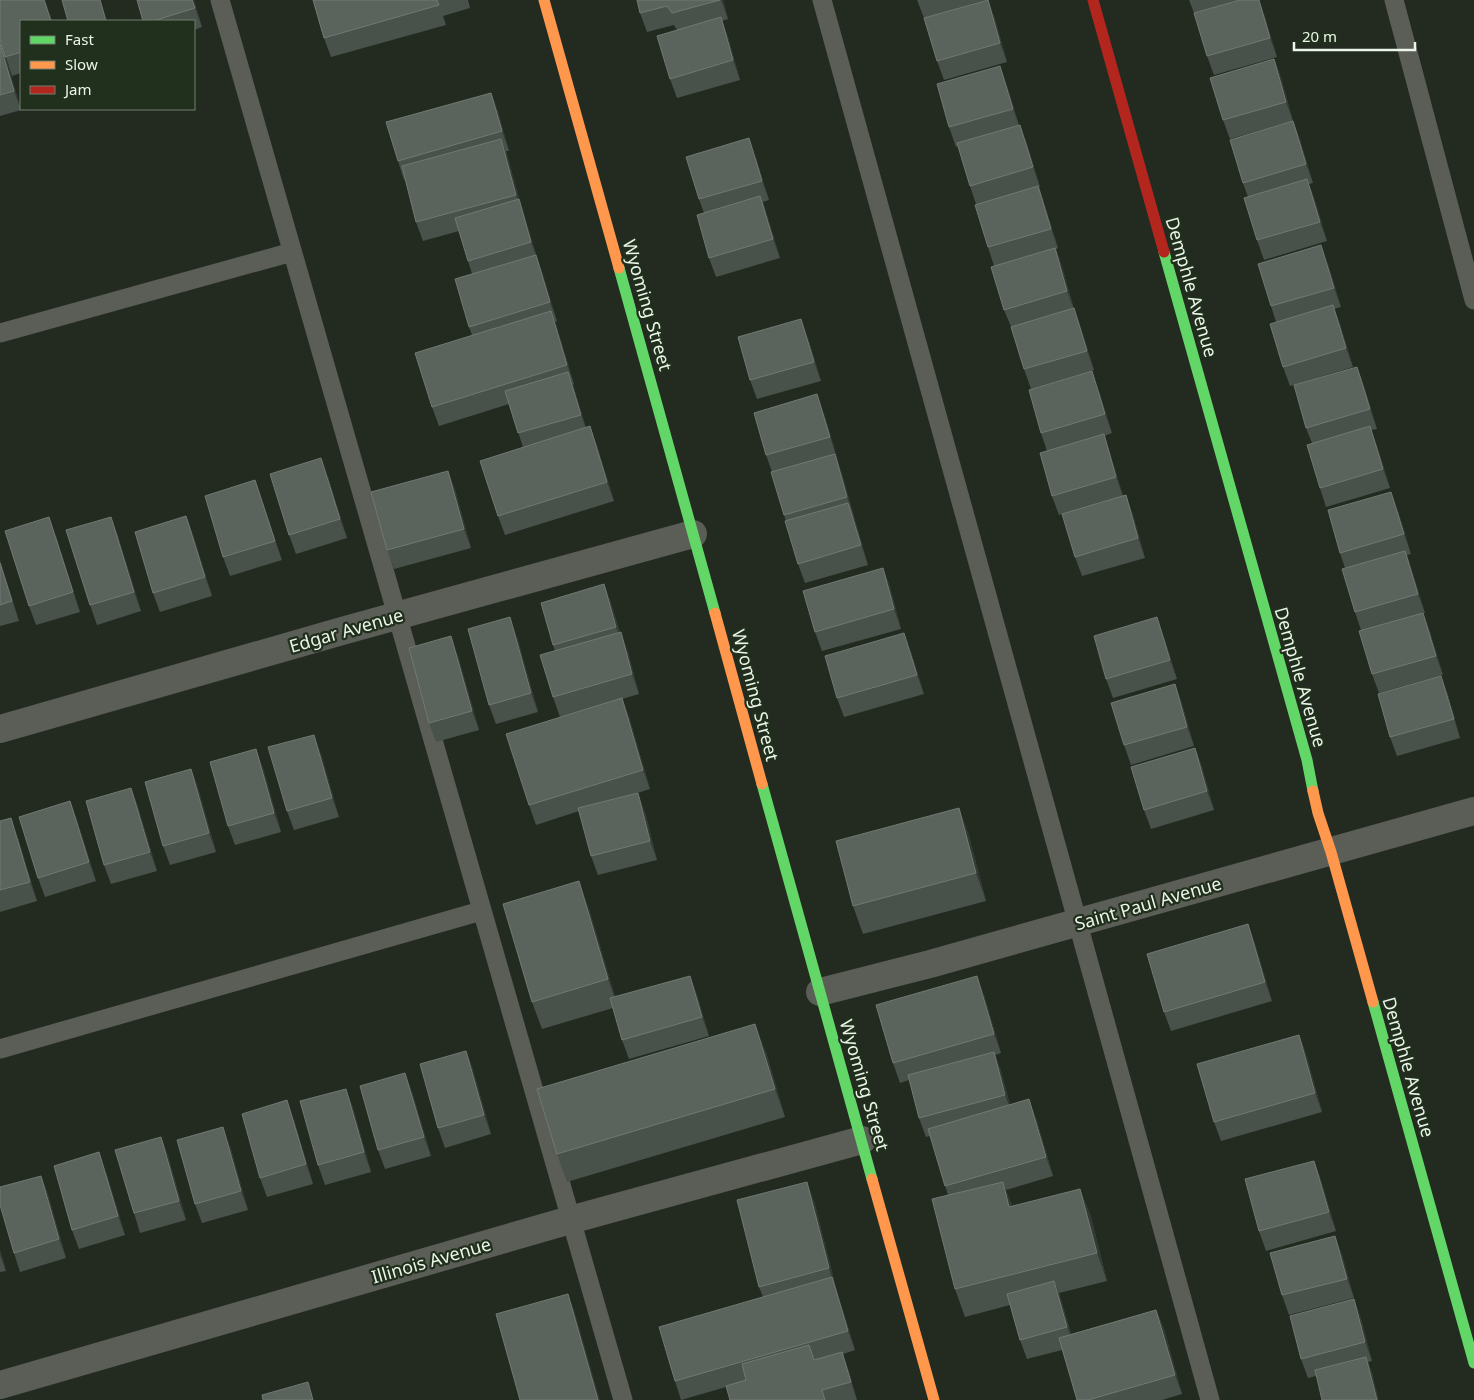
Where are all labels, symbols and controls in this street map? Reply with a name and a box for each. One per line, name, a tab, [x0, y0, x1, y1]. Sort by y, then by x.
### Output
legend	[20, 20, 195, 110]
scale bar	[1294, 20, 1415, 52]
text: 20 m	[1302, 26, 1337, 46]
text: Fast	[65, 29, 94, 49]
text: Slow	[65, 54, 98, 74]
text: Jam	[63, 79, 92, 99]
street label: Demphle Avenue	[1160, 214, 1224, 360]
street label: Wyoming Street	[618, 237, 678, 374]
street label: Edgar Avenue	[286, 602, 406, 658]
street label: Demphle Avenue	[1269, 604, 1333, 750]
street label: Wyoming Street	[727, 626, 785, 764]
street label: Saint Paul Avenue	[1072, 871, 1224, 935]
street label: Demphle Avenue	[1377, 994, 1441, 1140]
street label: Wyoming Street	[835, 1017, 895, 1154]
street label: Illinois Avenue	[368, 1231, 494, 1289]

